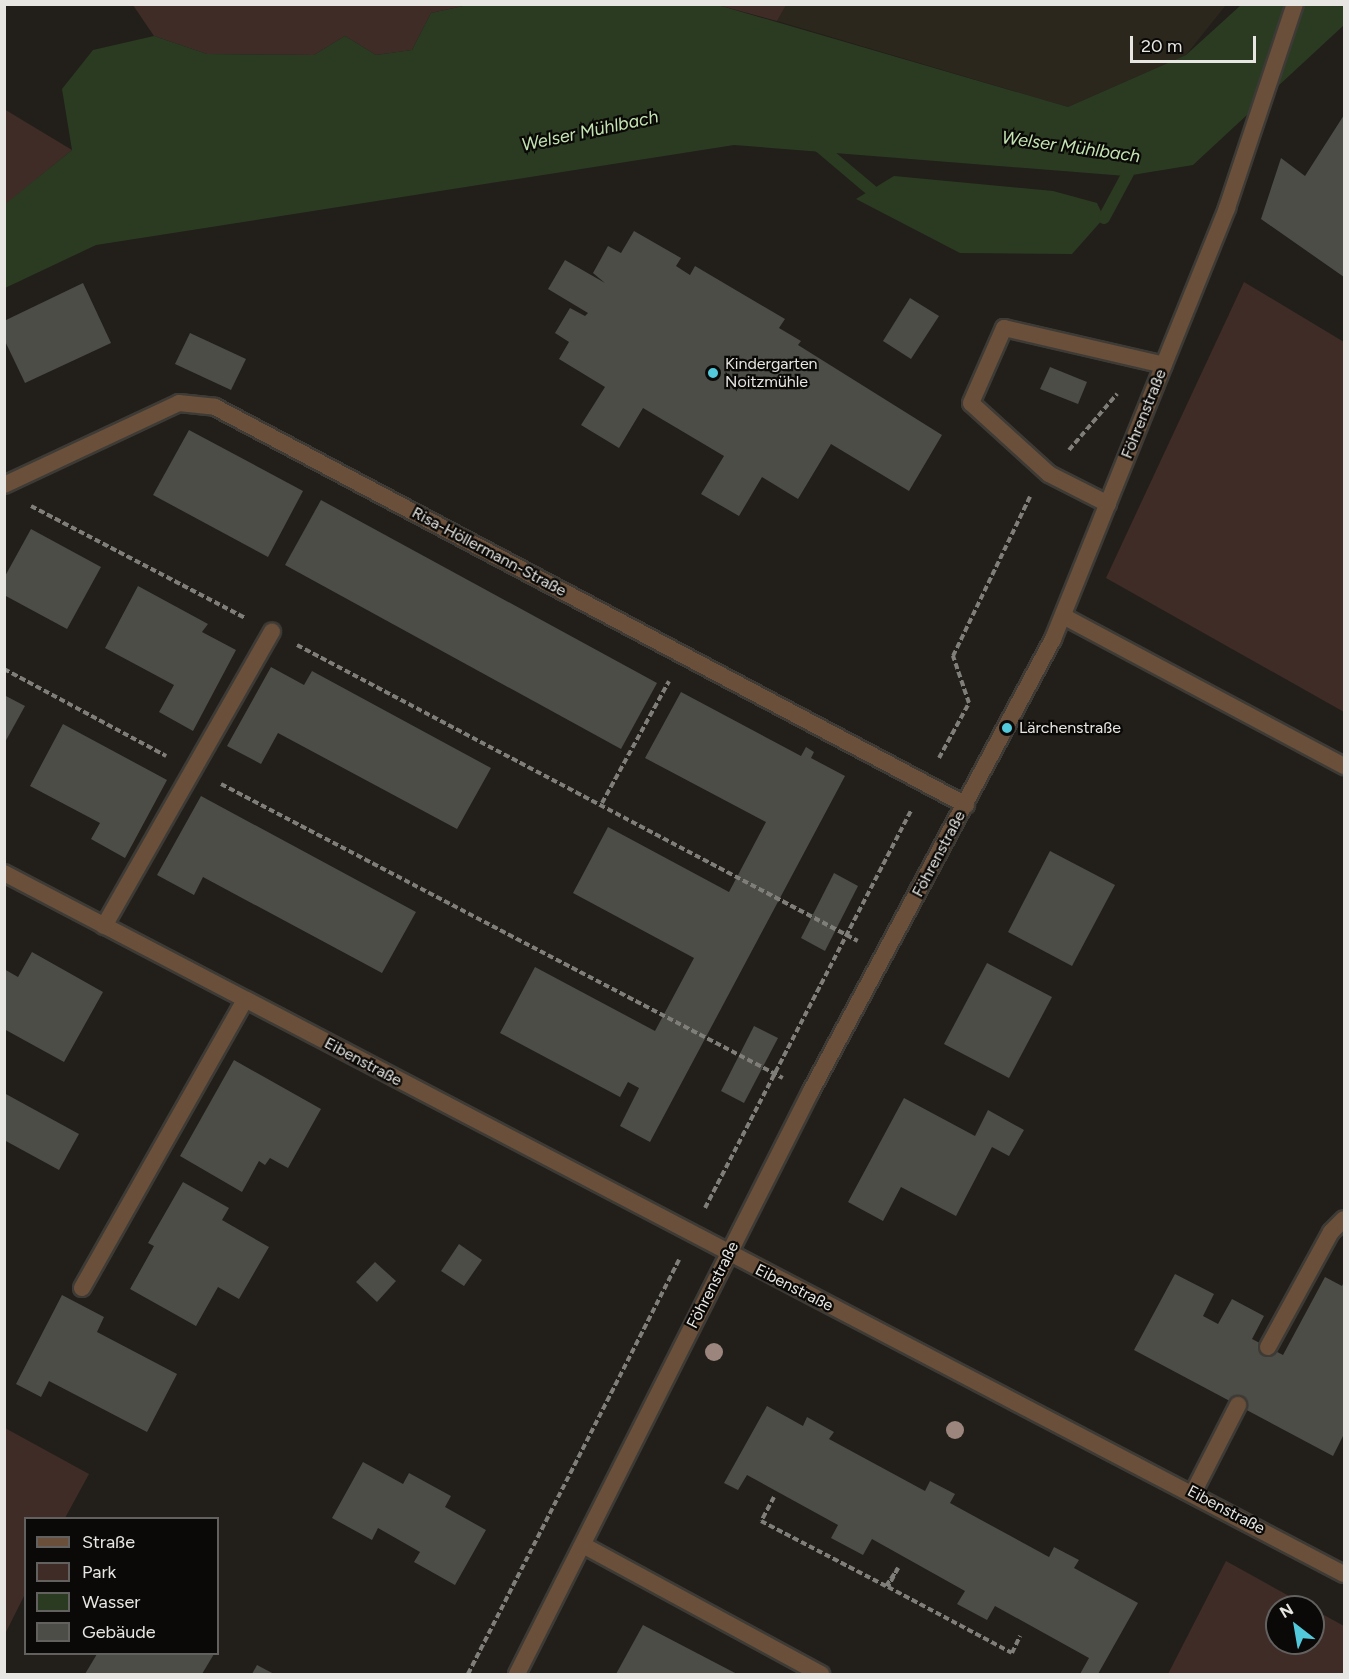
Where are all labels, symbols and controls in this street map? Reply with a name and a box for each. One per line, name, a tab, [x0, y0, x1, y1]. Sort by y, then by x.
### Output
scale bar	[1133, 24, 1259, 62]
text: 20 m	[1141, 35, 1182, 57]
water label: Welser Mühlbach	[520, 106, 660, 156]
water label: Welser Mühlbach	[1000, 127, 1142, 167]
place label: Kindergarten Noitzmühle	[725, 354, 818, 392]
marker: Kindergarten Noitzmühle	[706, 366, 720, 380]
street label: Föhrenstraße	[1117, 366, 1171, 462]
street label: Risa-Höllermann-Straße	[409, 503, 569, 601]
place label: Lärchenstraße	[1019, 718, 1121, 738]
marker: Lärchenstraße	[1000, 721, 1014, 735]
street label: Föhrenstraße	[908, 808, 970, 900]
street label: Eibenstraße	[321, 1034, 405, 1090]
street label: Föhrenstraße	[683, 1238, 743, 1332]
street label: Eibenstraße	[752, 1260, 836, 1316]
street label: Eibenstraße	[1184, 1482, 1268, 1538]
legend	[24, 1517, 219, 1655]
text: Straße	[82, 1531, 135, 1553]
text: Park	[82, 1561, 116, 1583]
text: Wasser	[82, 1591, 140, 1613]
north arrow	[1265, 1595, 1325, 1655]
text: N	[1276, 1600, 1297, 1622]
text: Gebäude	[82, 1621, 156, 1643]

